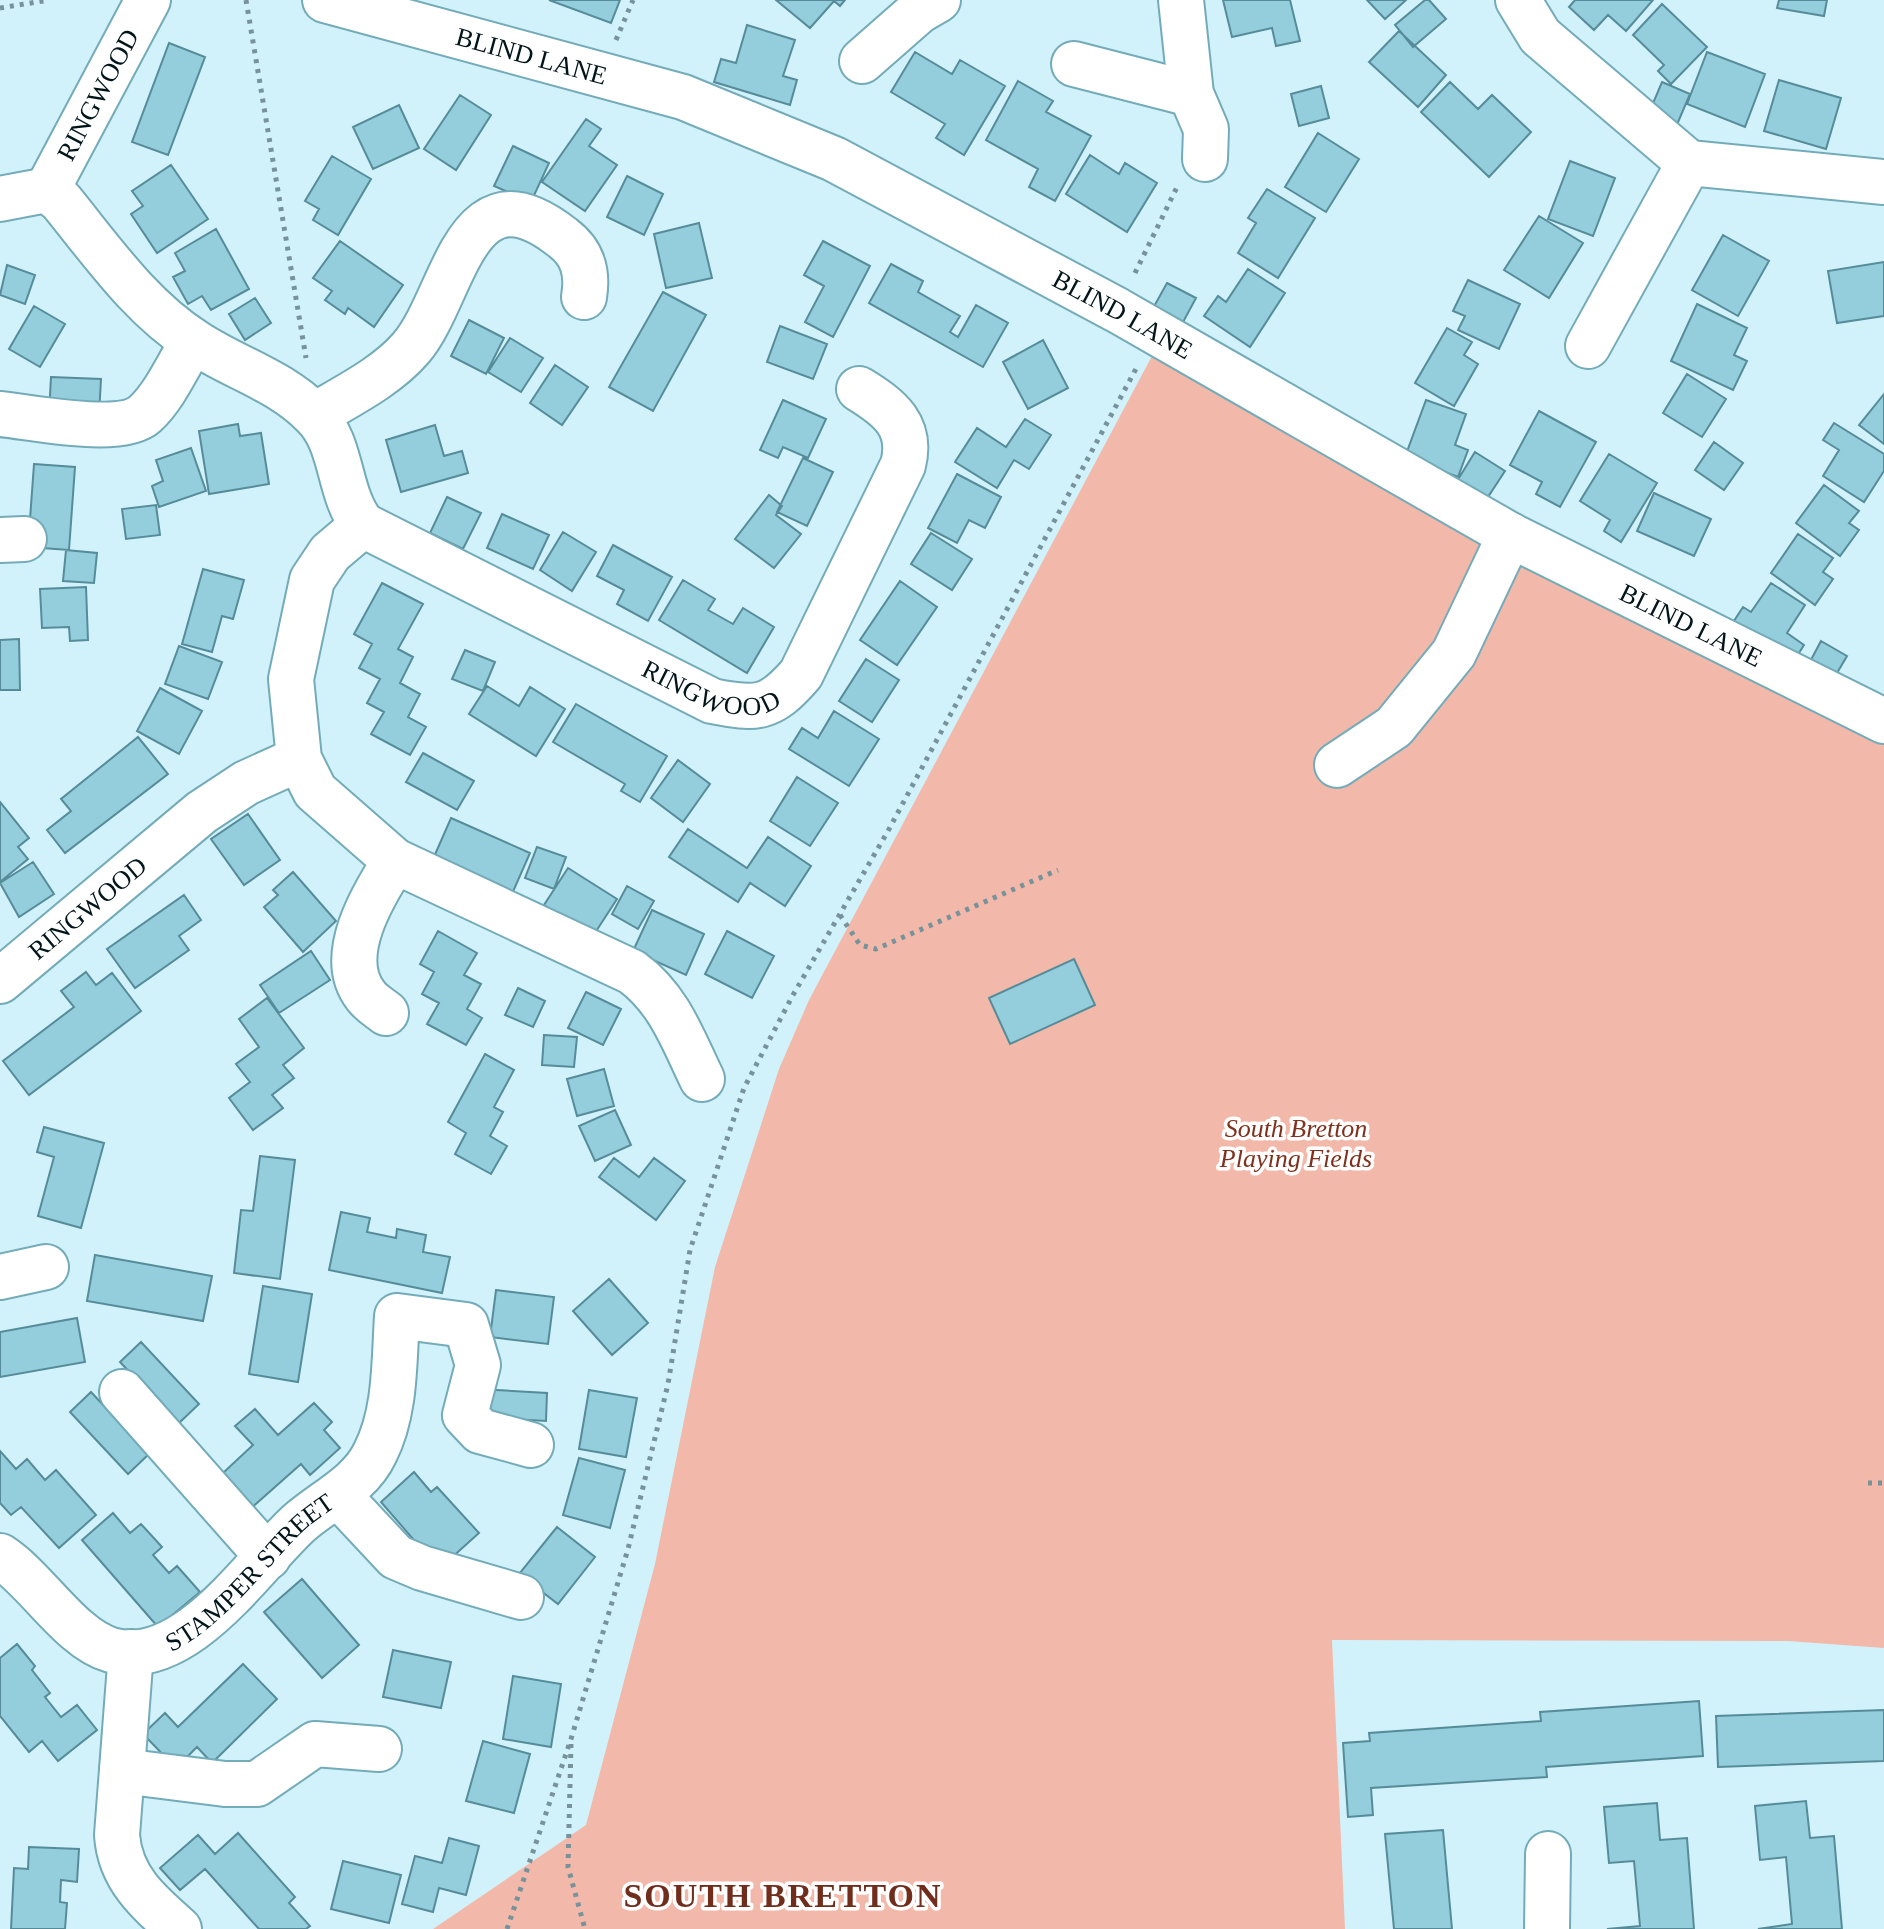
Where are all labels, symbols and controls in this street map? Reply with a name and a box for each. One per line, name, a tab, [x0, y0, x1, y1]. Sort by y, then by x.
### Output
street label: BLIND LANE	[453, 22, 610, 91]
street label: RINGWOOD	[51, 24, 145, 165]
street label: BLIND LANE	[1048, 264, 1198, 365]
street label: BLIND LANE	[1615, 578, 1767, 673]
street label: RINGWOOD	[637, 654, 785, 721]
street label: RINGWOOD	[23, 851, 152, 966]
park label: South Bretton Playing Fields	[1219, 1114, 1372, 1173]
street label: STAMPER STREET	[160, 1488, 339, 1658]
district label: SOUTH BRETTON	[623, 1877, 943, 1914]

